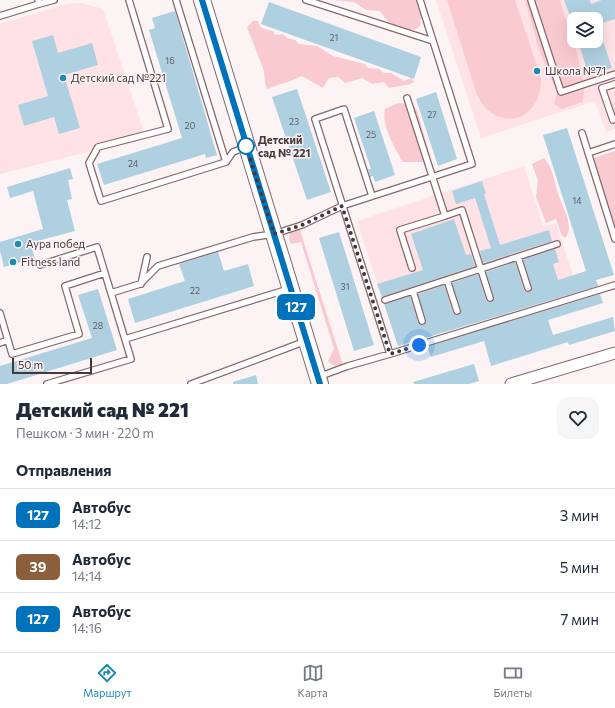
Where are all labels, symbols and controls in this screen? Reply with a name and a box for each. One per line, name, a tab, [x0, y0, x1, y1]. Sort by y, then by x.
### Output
map controls	[567, 12, 603, 48]
button: layers	[567, 12, 603, 48]
house number: 21	[330, 32, 338, 43]
house number: 16	[165, 55, 175, 66]
place label: Школа №71	[545, 64, 606, 77]
marker: Школа №71	[532, 66, 542, 76]
place label: Детский сад №221	[71, 71, 166, 84]
marker: Детский сад №221	[58, 73, 68, 83]
house number: 27	[427, 109, 437, 120]
house number: 23	[289, 116, 299, 127]
house number: 20	[185, 120, 196, 131]
house number: 25	[366, 129, 376, 140]
place label: Детский сад № 221	[258, 133, 311, 159]
marker: Детский сад № 221	[237, 137, 255, 155]
house number: 24	[128, 158, 139, 169]
house number: 14	[572, 195, 582, 206]
place label: Аура побед	[26, 237, 85, 250]
marker: Аура побед	[13, 239, 23, 249]
place label: Fitness land	[21, 255, 80, 268]
marker: Fitness land	[8, 257, 18, 267]
house number: 31	[341, 281, 349, 292]
house number: 22	[190, 285, 200, 296]
line badge: 127	[273, 294, 319, 320]
text: 127	[285, 298, 307, 315]
house number: 28	[93, 320, 103, 331]
your location	[409, 335, 429, 355]
scale bar	[12, 356, 92, 375]
text: 50 m	[18, 358, 43, 371]
button: heart	[557, 397, 599, 439]
text: Детский сад № 221	[16, 398, 189, 421]
text: Пешком · 3 мин · 220 m	[16, 425, 154, 441]
text: Отправления	[16, 461, 112, 479]
text: Автобус	[72, 498, 131, 516]
text: 127	[27, 506, 49, 523]
text: 3 мин	[560, 506, 599, 524]
text: 14:12	[72, 516, 101, 532]
text: Автобус	[72, 550, 131, 568]
text: 39	[30, 558, 46, 575]
text: 5 мин	[560, 558, 599, 576]
text: 14:14	[72, 568, 102, 584]
text: Автобус	[72, 602, 131, 620]
text: 127	[27, 610, 49, 627]
text: 7 мин	[560, 610, 599, 628]
text: 14:16	[72, 620, 102, 636]
tab: Маршрут	[83, 662, 132, 699]
tab: Карта	[298, 662, 328, 699]
tab: Билеты	[494, 662, 532, 699]

